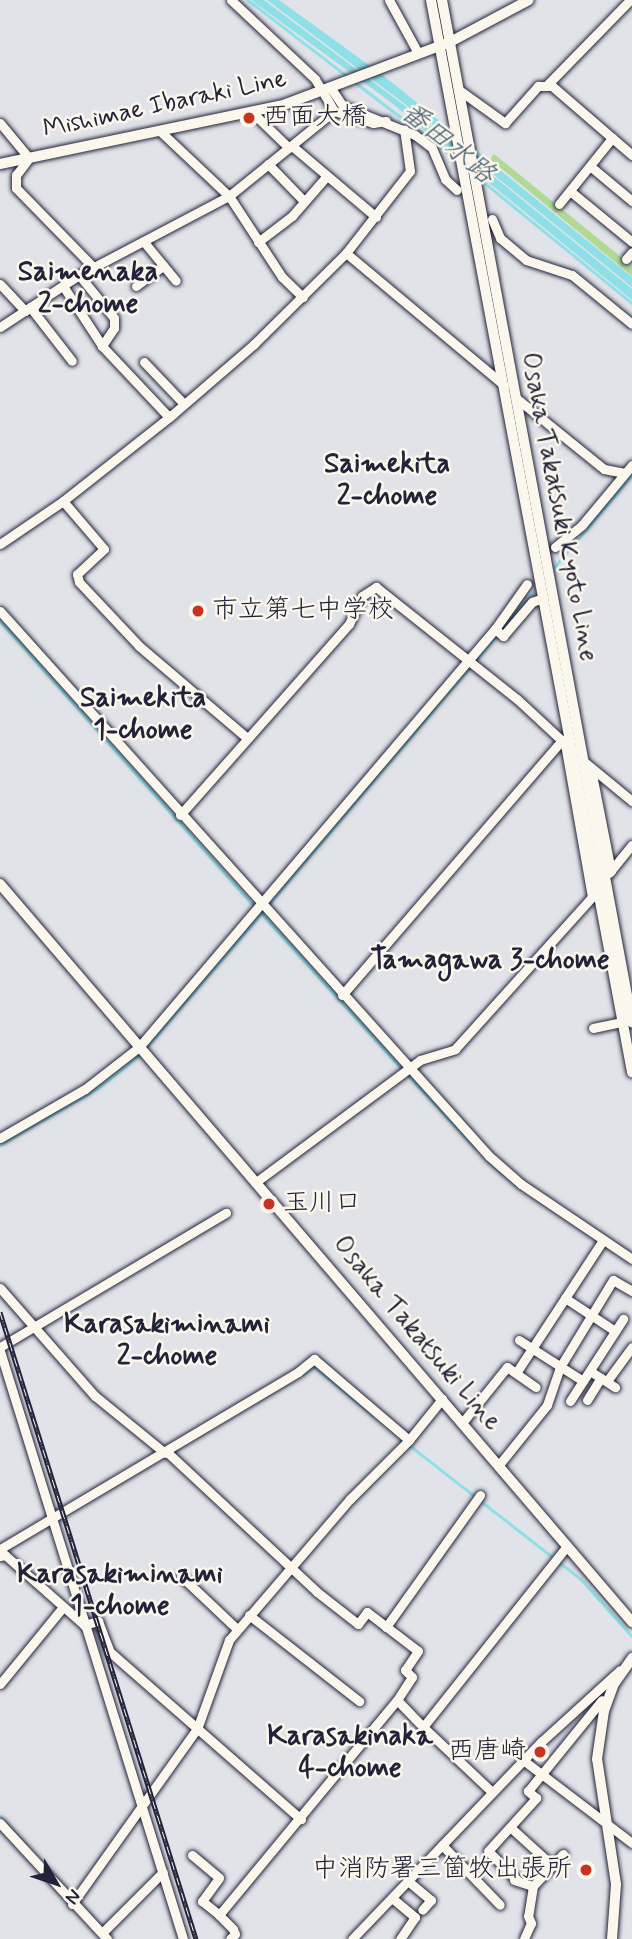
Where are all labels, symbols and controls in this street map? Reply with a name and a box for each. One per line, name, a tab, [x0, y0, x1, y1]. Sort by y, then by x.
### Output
street label: Mishimae Ibaraki Line	[41, 64, 289, 146]
water label: 番田水路	[393, 96, 501, 192]
place label: 西面大橋	[263, 102, 367, 134]
marker: 西面大橋	[241, 110, 257, 126]
district label: Saimenaka 2-chome	[18, 256, 158, 322]
street label: Osaka Takatsuki Kyoto Line	[513, 351, 603, 663]
district label: Saimekita 2-chome	[324, 448, 450, 514]
place label: 市立第七中学校	[212, 595, 394, 627]
marker: 市立第七中学校	[190, 603, 206, 619]
district label: Saimekita 1-chome	[80, 682, 206, 748]
district label: Tamagawa 3-chome	[370, 944, 610, 978]
place label: 玉川口	[283, 1188, 361, 1220]
marker: 玉川口	[261, 1196, 277, 1212]
street label: Osaka Takatsuki Line	[326, 1231, 506, 1437]
district label: Karasakiminami 2-chome	[64, 1308, 270, 1374]
district label: Karasakiminami 1-chome	[17, 1558, 223, 1624]
district label: Karasakinaka 4-chome	[267, 1720, 433, 1786]
place label: 西唐崎	[448, 1736, 526, 1768]
marker: 西唐崎	[532, 1744, 548, 1760]
north arrow	[21, 1848, 91, 1918]
place label: 中消防署三箇牧出張所	[312, 1854, 572, 1886]
marker: 中消防署三箇牧出張所	[578, 1862, 594, 1878]
text: N	[59, 1884, 86, 1909]

